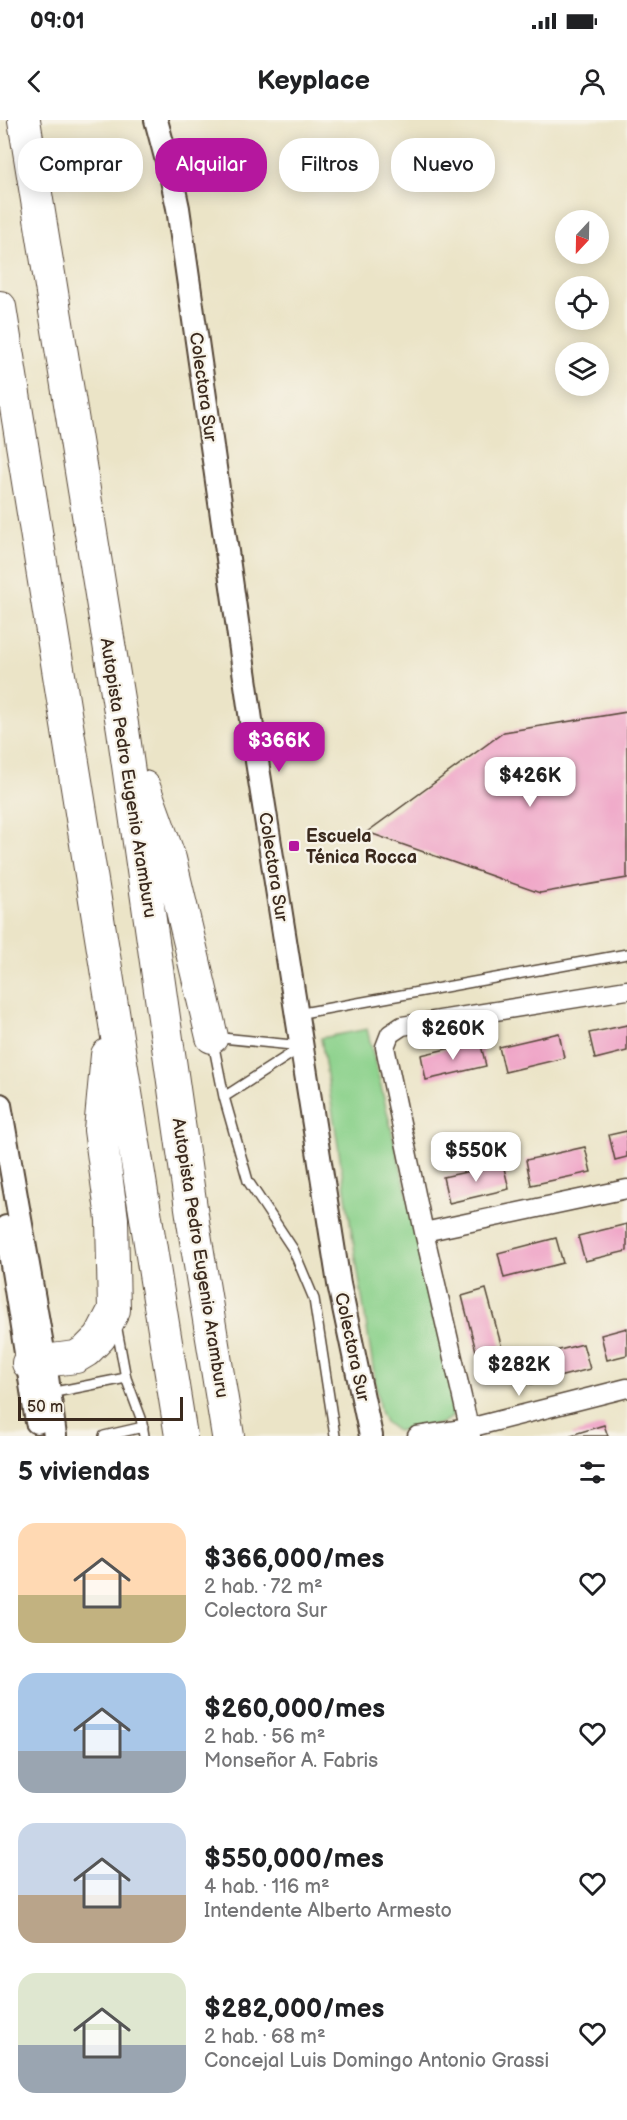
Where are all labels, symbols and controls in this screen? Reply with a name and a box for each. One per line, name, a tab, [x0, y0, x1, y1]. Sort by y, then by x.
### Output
text: 09:01	[30, 8, 85, 35]
icon: back	[18, 65, 51, 98]
text: Keyplace	[257, 65, 370, 97]
icon: person	[576, 65, 609, 98]
chip: Comprar	[18, 138, 143, 192]
chip: Alquilar	[155, 138, 267, 192]
chip: Filtros	[279, 138, 379, 192]
chip: Nuevo	[391, 138, 495, 192]
north arrow	[555, 210, 609, 264]
map controls	[555, 210, 609, 396]
button: locate	[555, 276, 609, 330]
street label: Colectora Sur	[185, 331, 221, 444]
button: layers	[555, 342, 609, 396]
street label: Autopista Pedro Eugenio Aramburu	[95, 636, 161, 920]
pin: $366K	[237, 722, 321, 773]
text: $366K	[248, 729, 310, 753]
pin: $426K	[488, 757, 572, 808]
text: $426K	[499, 764, 561, 788]
street label: Colectora Sur	[254, 811, 292, 924]
place label: Escuela Ténica Rocca	[306, 826, 417, 868]
marker: Escuela Ténica Rocca	[287, 839, 301, 853]
pin: $260K	[411, 1010, 495, 1061]
text: $260K	[421, 1017, 485, 1041]
street label: Autopista Pedro Eugenio Aramburu	[167, 1116, 233, 1400]
pin: $550K	[434, 1132, 518, 1183]
text: $550K	[445, 1139, 507, 1163]
street label: Colectora Sur	[330, 1291, 374, 1404]
pin: $282K	[477, 1346, 561, 1397]
text: $282K	[488, 1353, 550, 1377]
scale bar	[18, 1394, 183, 1422]
text: 50 m	[27, 1398, 63, 1417]
icon: filters	[576, 1456, 609, 1489]
text: 5 viviendas	[18, 1457, 150, 1488]
text: $366,000/mes	[204, 1544, 384, 1575]
icon: home	[66, 1547, 138, 1619]
icon: heart	[576, 1567, 609, 1600]
text: 2 hab. · 72 m²	[204, 1575, 323, 1599]
text: Colectora Sur	[204, 1599, 327, 1623]
text: $260,000/mes	[204, 1694, 385, 1725]
icon: home	[66, 1697, 138, 1769]
icon: heart	[576, 1717, 609, 1750]
text: 2 hab. · 56 m²	[204, 1725, 325, 1749]
text: Monseñor A. Fabris	[204, 1749, 378, 1773]
text: $550,000/mes	[204, 1844, 384, 1875]
icon: home	[66, 1847, 138, 1919]
icon: heart	[576, 1867, 609, 1900]
text: 4 hab. · 116 m²	[204, 1875, 330, 1899]
text: Intendente Alberto Armesto	[204, 1899, 452, 1923]
text: $282,000/mes	[204, 1994, 384, 2025]
icon: home	[66, 1997, 138, 2069]
icon: heart	[576, 2017, 609, 2050]
text: 2 hab. · 68 m²	[204, 2025, 326, 2049]
text: Concejal Luis Domingo Antonio Grassi	[204, 2049, 549, 2073]

